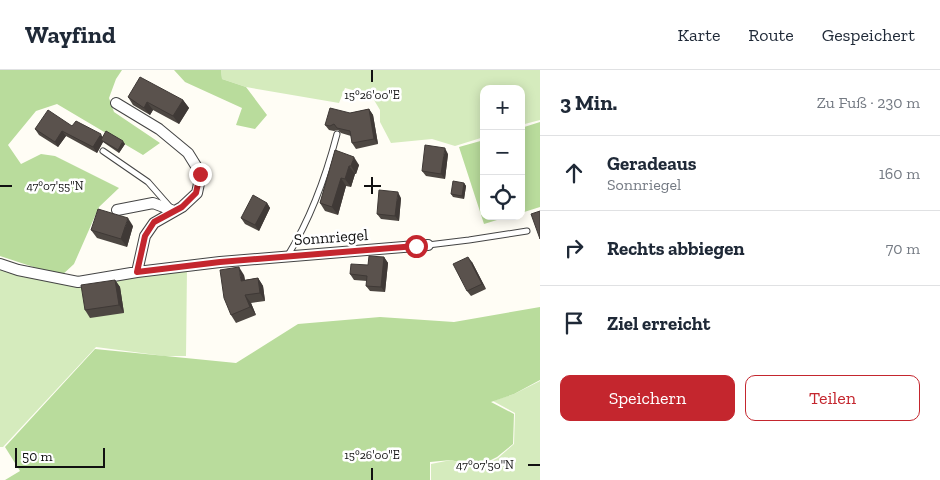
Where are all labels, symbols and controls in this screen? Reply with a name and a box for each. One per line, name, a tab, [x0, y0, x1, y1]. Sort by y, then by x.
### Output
text: Wayfind	[25, 20, 116, 49]
text: Karte	[677, 24, 720, 46]
text: Route	[748, 24, 794, 46]
text: Gespeichert	[822, 24, 915, 46]
map controls	[480, 85, 525, 220]
button: +	[480, 85, 525, 130]
text: 15°26'00"E	[344, 88, 400, 102]
text: 3 Min.	[560, 90, 617, 115]
text: Zu Fuß · 230 m	[817, 93, 920, 112]
button: −	[480, 130, 525, 175]
text: Geradeaus	[607, 152, 697, 175]
icon: ahead	[560, 159, 588, 187]
route end	[189, 163, 212, 186]
text: 160 m	[879, 164, 920, 183]
button: locate	[480, 175, 525, 220]
text: Sonnriegel	[607, 175, 681, 194]
text: 47°07'55"N	[26, 179, 84, 193]
street label: Sonnriegel	[293, 225, 369, 249]
icon: right	[560, 234, 588, 262]
route start	[405, 235, 428, 258]
text: Rechts abbiegen	[607, 237, 745, 260]
text: 70 m	[886, 239, 920, 258]
icon: arrive	[560, 309, 588, 337]
text: Ziel erreicht	[607, 312, 710, 335]
button: Speichern	[560, 375, 735, 421]
button: Teilen	[745, 375, 920, 421]
scale bar	[15, 445, 105, 468]
text: 50 m	[22, 448, 53, 465]
text: 15°26'00"E	[344, 448, 400, 462]
text: 47°07'50"N	[456, 458, 514, 472]

